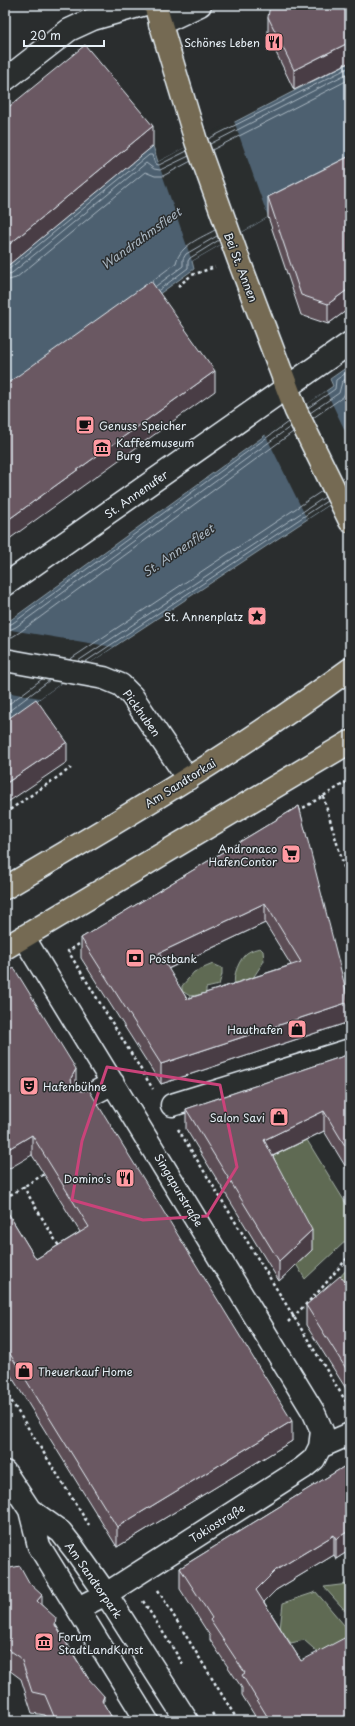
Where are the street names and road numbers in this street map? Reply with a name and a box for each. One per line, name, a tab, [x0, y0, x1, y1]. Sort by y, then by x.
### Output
street label: Bei St. Annen	[220, 230, 262, 304]
street label: St. Annenufer	[101, 465, 172, 522]
street label: Pickhuben	[119, 686, 165, 740]
street label: Am Sandtorkai	[141, 754, 219, 812]
street label: Singapurstraße	[150, 1150, 208, 1230]
street label: Tokiostraße	[186, 1499, 248, 1547]
street label: Am Sandtorpark	[61, 1538, 127, 1622]

